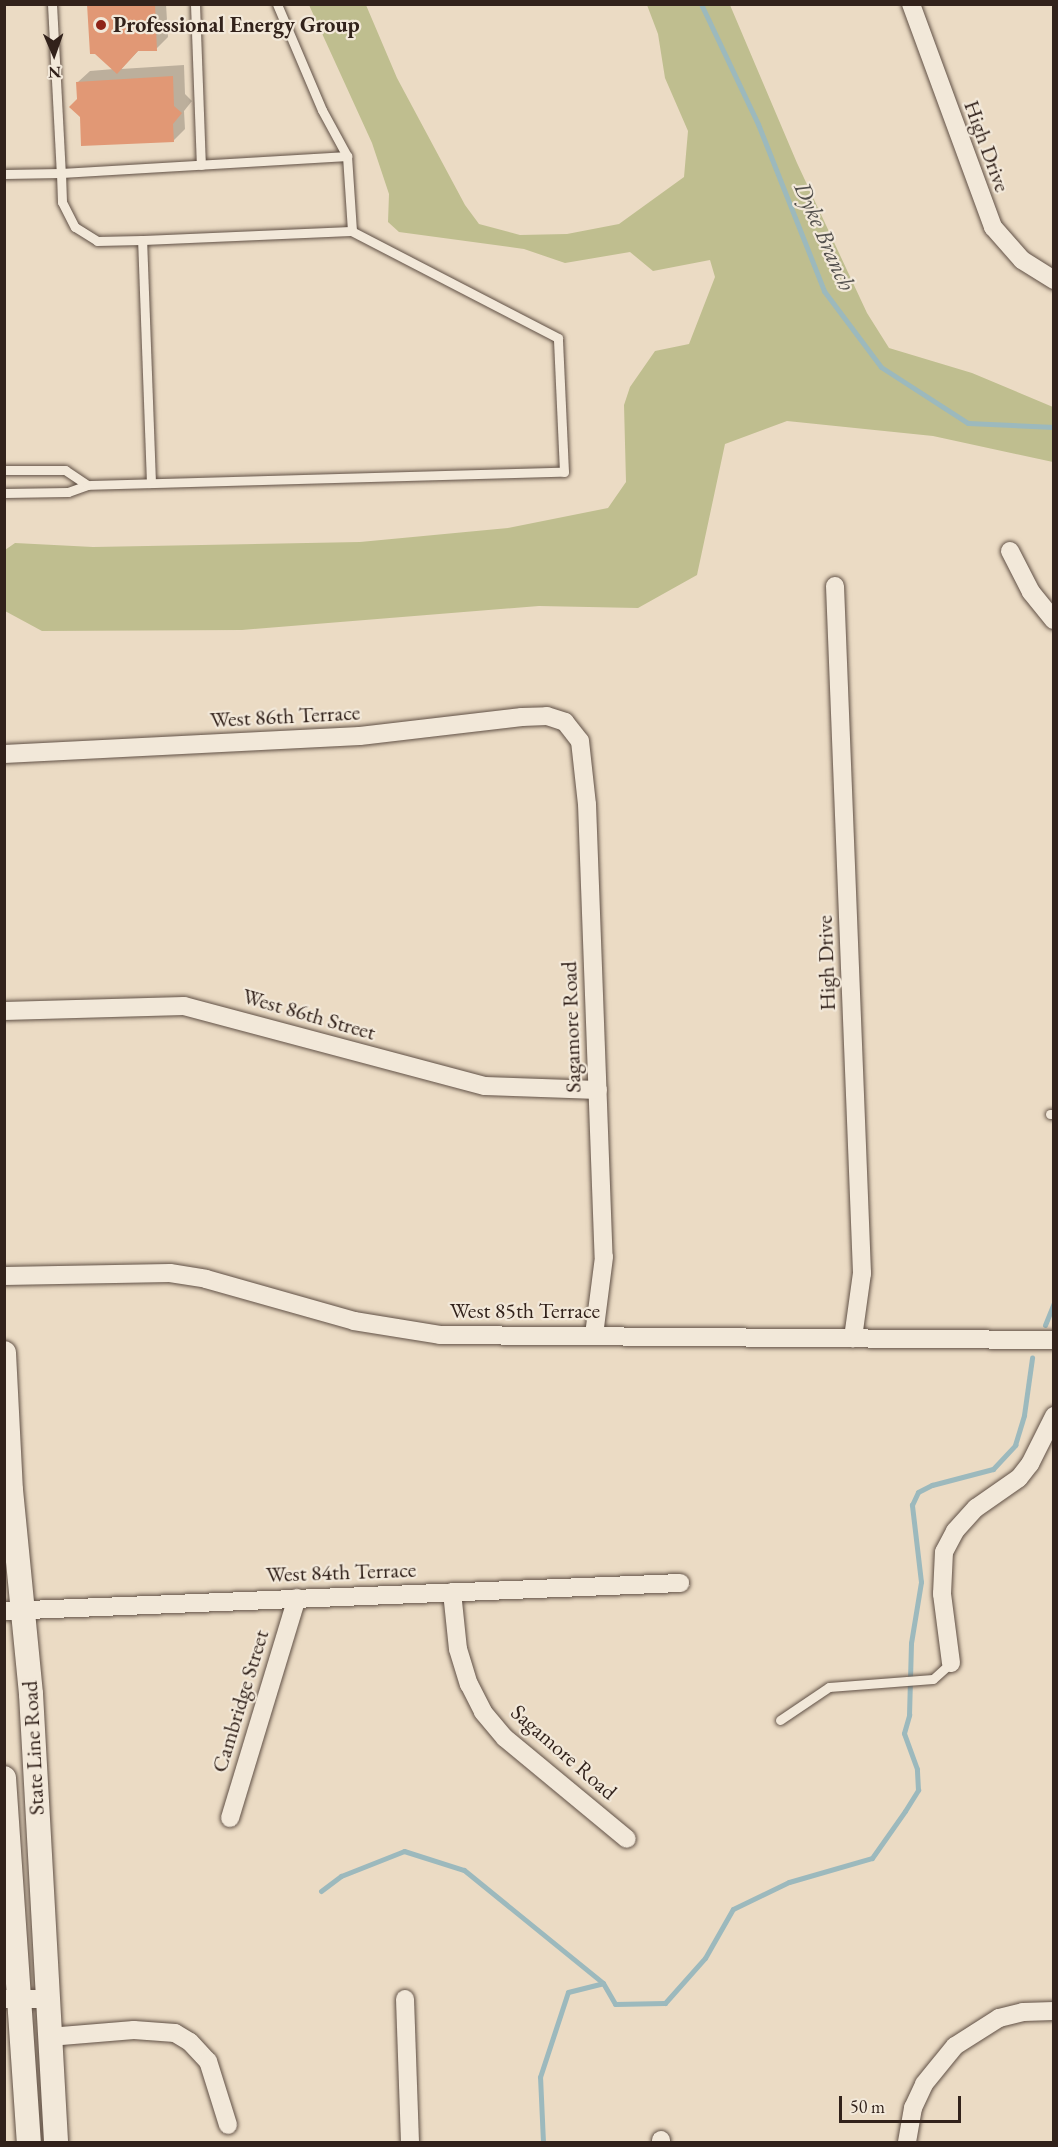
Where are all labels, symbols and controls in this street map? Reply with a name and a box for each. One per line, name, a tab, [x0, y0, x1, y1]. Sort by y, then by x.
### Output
place label: Professional Energy Group	[113, 12, 360, 38]
marker: Professional Energy Group	[94, 18, 108, 32]
north arrow	[24, 24, 84, 84]
text: N	[48, 62, 61, 83]
street label: High Drive	[958, 97, 1016, 195]
water label: Dyke Branch	[788, 177, 862, 295]
street label: West 86th Terrace	[209, 699, 361, 733]
street label: High Drive	[811, 915, 841, 1011]
street label: Sagamore Road	[556, 961, 586, 1093]
street label: West 86th Street	[239, 982, 379, 1046]
street label: West 85th Terrace	[450, 1298, 600, 1324]
street label: West 84th Terrace	[265, 1556, 417, 1588]
street label: Cambridge Street	[206, 1627, 274, 1775]
street label: State Line Road	[16, 1680, 50, 1816]
street label: Sagamore Road	[506, 1699, 622, 1805]
scale bar	[842, 2084, 964, 2122]
text: 50 m	[850, 2095, 885, 2118]

